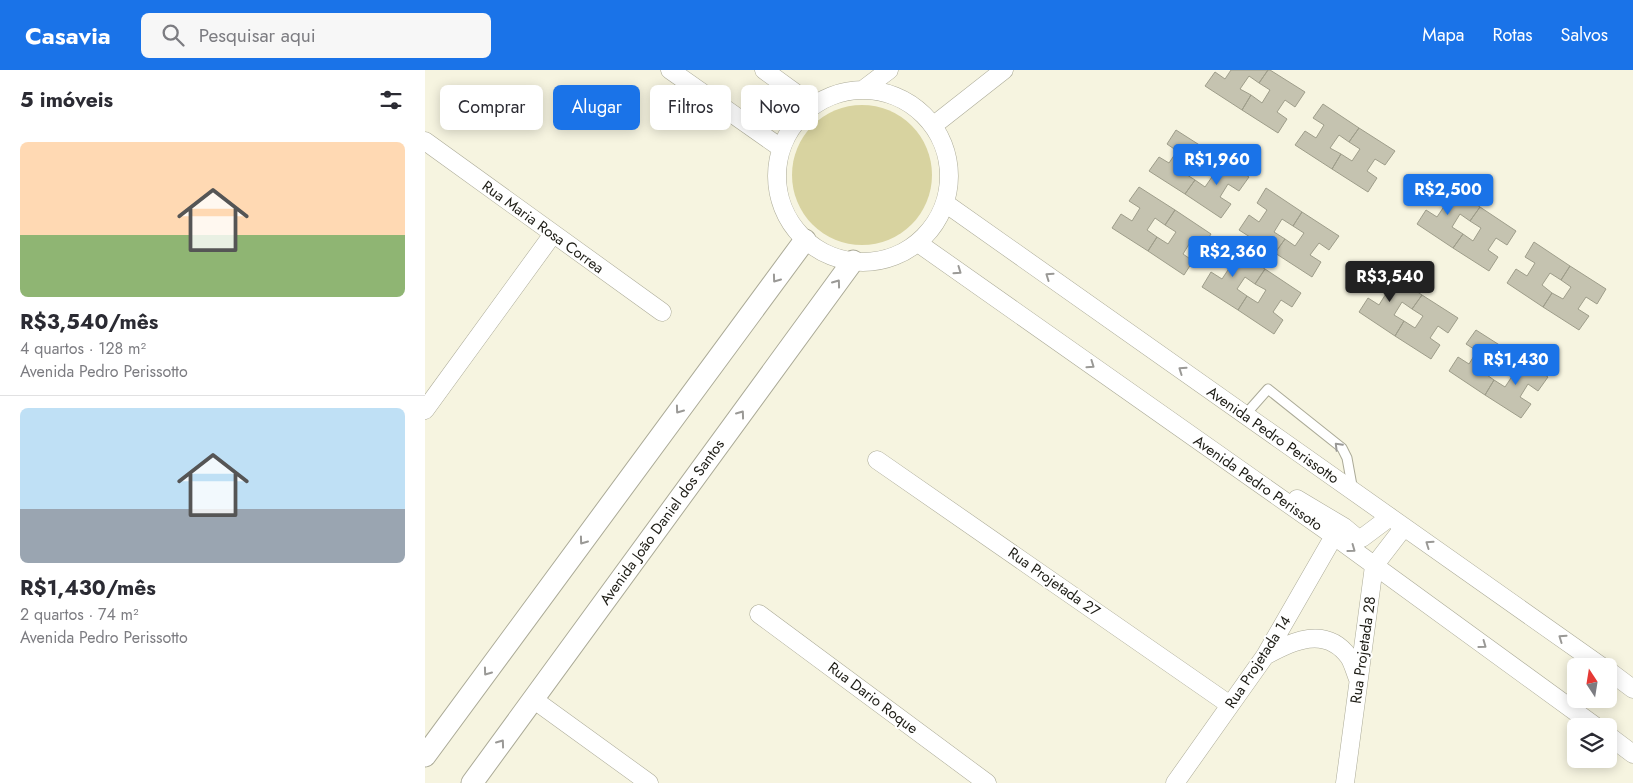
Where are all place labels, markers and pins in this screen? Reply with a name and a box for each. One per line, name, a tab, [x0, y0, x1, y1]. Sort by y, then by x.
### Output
pin: R$1,960	[1171, 144, 1263, 186]
pin: R$2,500	[1402, 174, 1494, 216]
pin: R$2,360	[1187, 236, 1279, 278]
pin: R$3,540	[1344, 260, 1436, 303]
pin: R$1,430	[1470, 344, 1562, 386]

